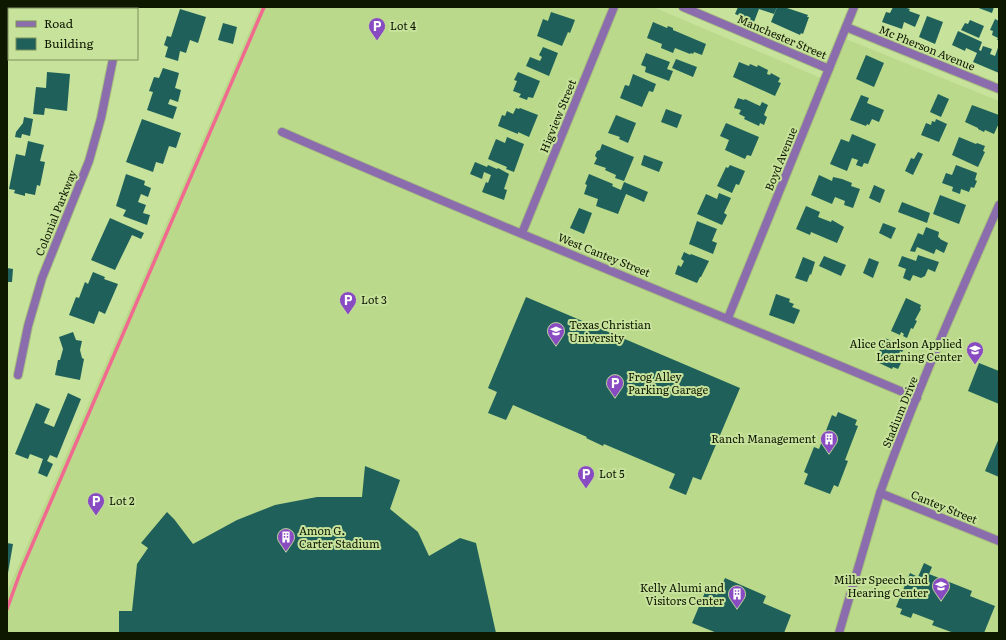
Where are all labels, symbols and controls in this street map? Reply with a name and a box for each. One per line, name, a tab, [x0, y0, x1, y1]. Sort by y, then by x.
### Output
legend	[8, 8, 138, 60]
street label: Manchester Street	[735, 10, 830, 62]
text: Road	[44, 14, 74, 32]
parking icon: Lot 4	[367, 16, 387, 41]
place label: Lot 4	[390, 17, 416, 33]
street label: Mc Pherson Avenue	[877, 20, 978, 74]
text: Building	[44, 34, 94, 52]
street label: Higview Street	[535, 76, 579, 155]
street label: Boyd Avenue	[760, 124, 800, 193]
street label: Colonial Parkway	[30, 167, 80, 258]
street label: West Cantey Street	[556, 228, 653, 280]
parking icon: Lot 3	[338, 290, 358, 315]
place label: Lot 3	[361, 291, 387, 307]
place label: Texas Christian University	[569, 316, 651, 345]
school or university icon: Texas Christian University	[546, 321, 566, 346]
place label: Alice Carlson Applied Learning Center	[849, 335, 963, 364]
school or university icon: Alice Carlson Applied Learning Center	[965, 340, 985, 365]
place label: Frog Alley Parking Garage	[628, 368, 709, 397]
parking icon: Frog Alley Parking Garage	[605, 373, 625, 398]
street label: Stadium Drive	[877, 373, 921, 450]
building icon: Ranch Management	[819, 429, 839, 454]
place label: Ranch Management	[711, 430, 817, 446]
parking icon: Lot 5	[576, 464, 596, 489]
place label: Lot 5	[599, 465, 625, 481]
street label: Cantey Street	[909, 485, 980, 527]
parking icon: Lot 2	[86, 491, 106, 516]
place label: Lot 2	[109, 492, 135, 508]
place label: Amon G. Carter Stadium	[299, 522, 380, 551]
building icon: Amon G. Carter Stadium	[276, 527, 296, 552]
place label: Miller Speech and Hearing Center	[834, 571, 929, 600]
school or university icon: Miller Speech and Hearing Center	[931, 576, 951, 601]
place label: Kelly Alumi and Visitors Center	[640, 579, 725, 608]
building icon: Kelly Alumi and Visitors Center	[727, 584, 747, 609]

